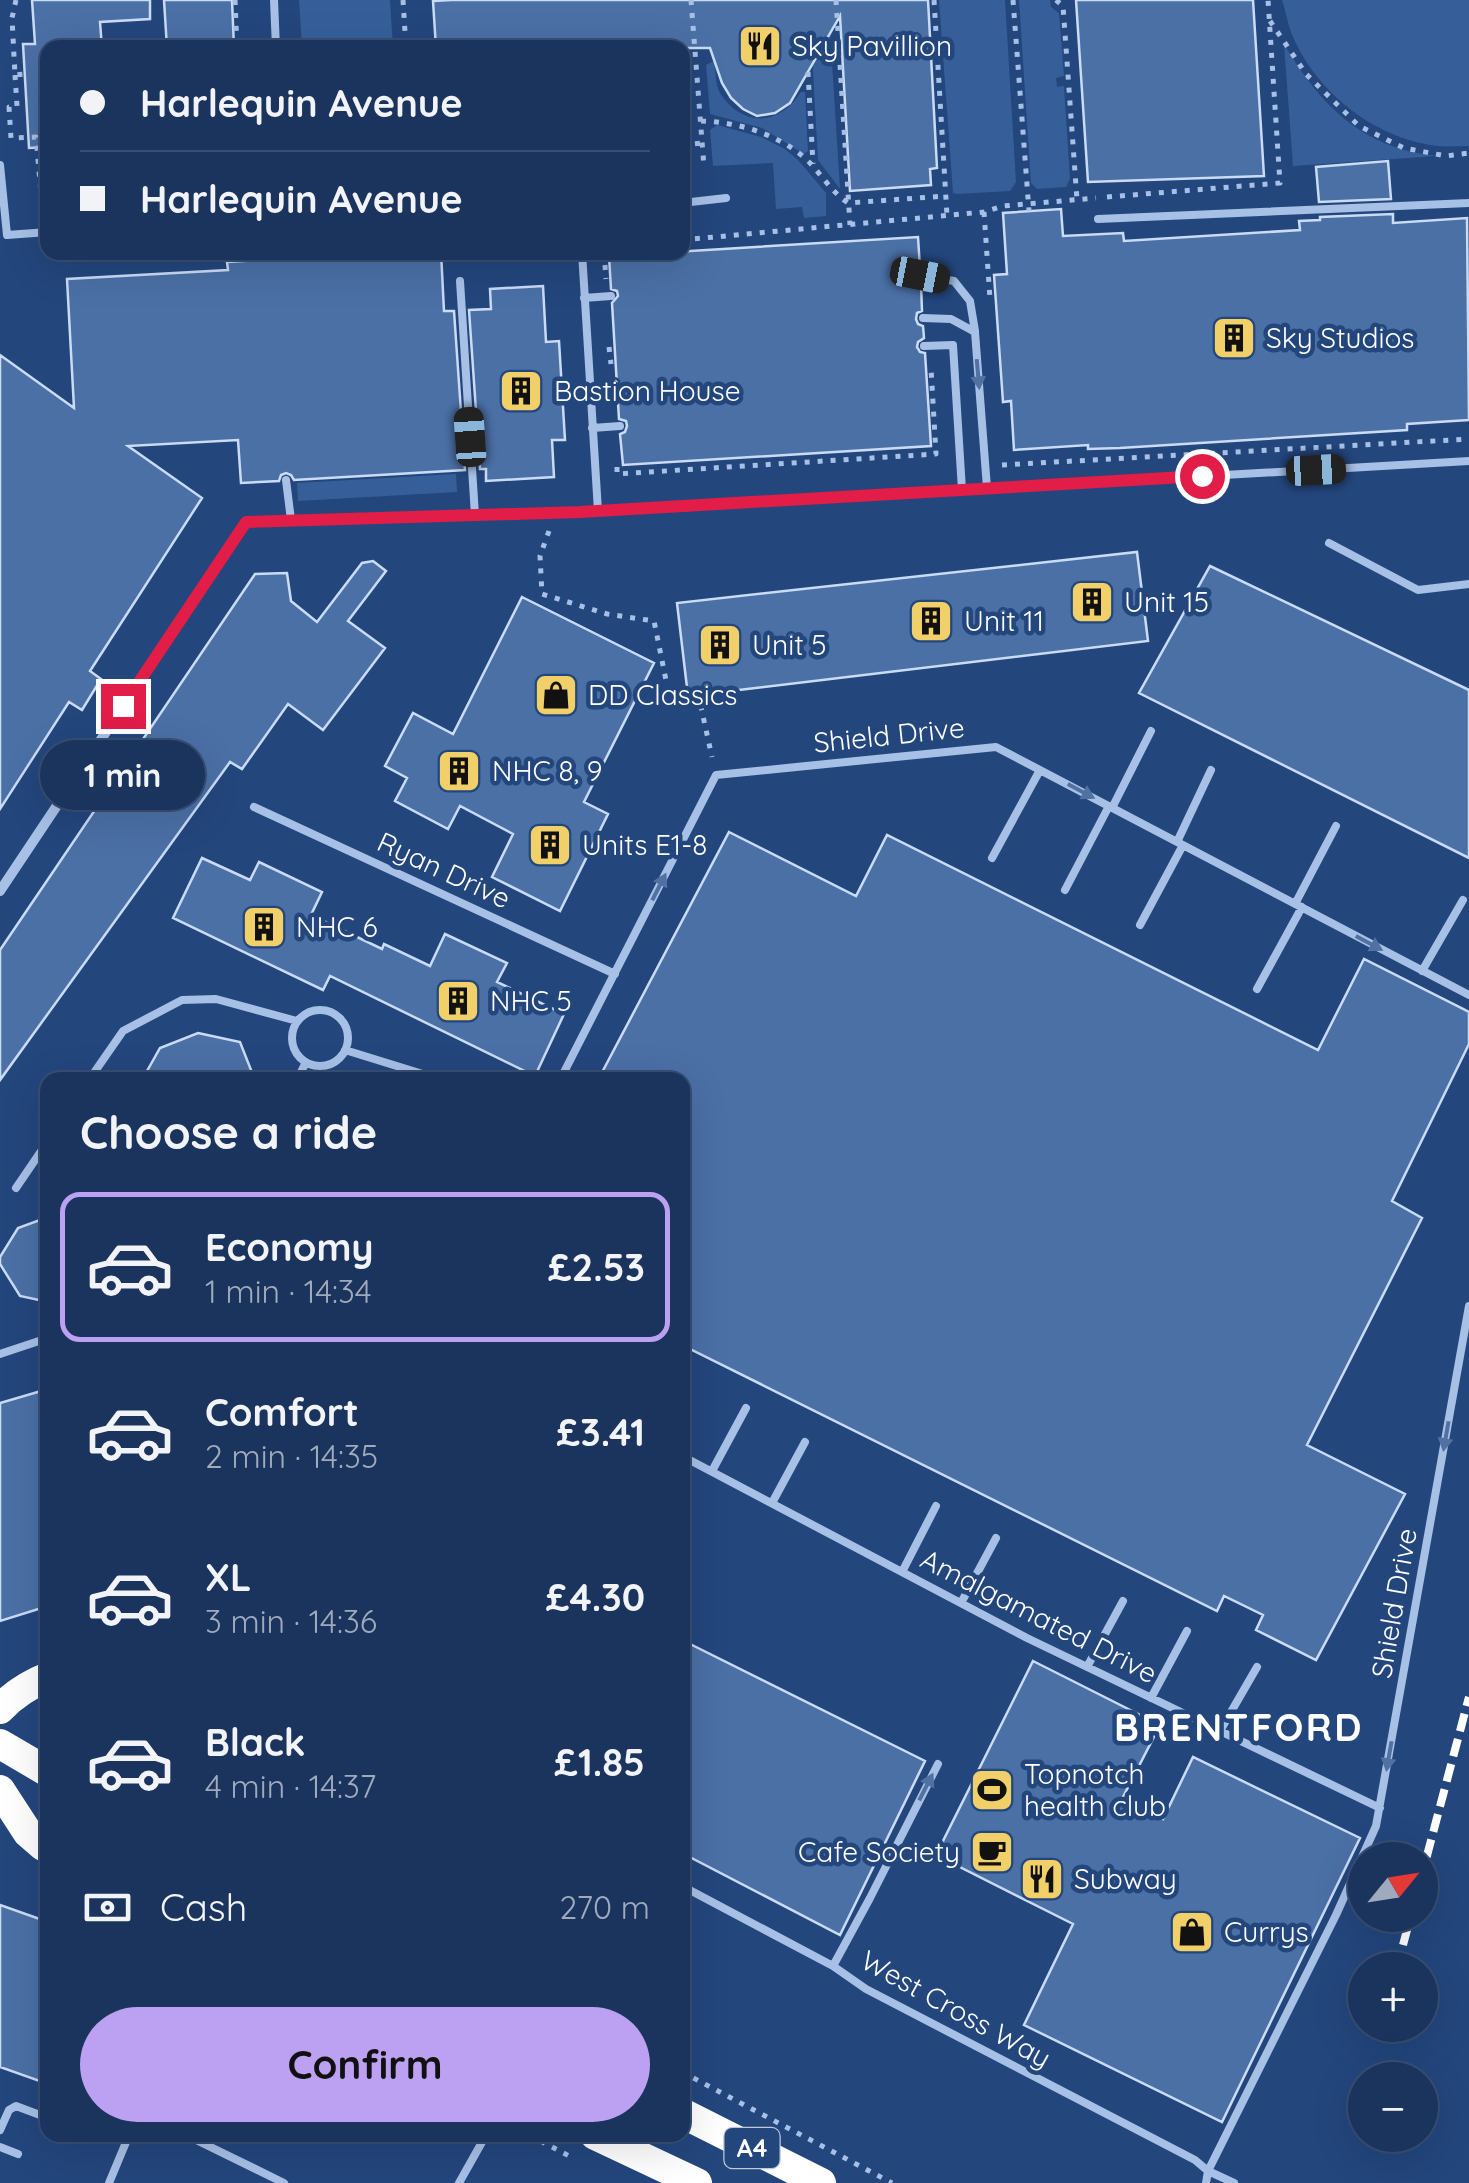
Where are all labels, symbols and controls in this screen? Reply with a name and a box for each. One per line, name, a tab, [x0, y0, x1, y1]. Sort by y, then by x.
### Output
restaurant icon: Sky Pavillion	[737, 23, 783, 69]
place label: Sky Pavillion	[792, 28, 952, 63]
text: Harlequin Avenue	[140, 79, 463, 127]
text: Harlequin Avenue	[140, 175, 463, 223]
car	[888, 255, 952, 295]
building icon: Sky Studios	[1211, 315, 1257, 361]
place label: Sky Studios	[1266, 320, 1414, 355]
one-way arrow	[971, 359, 987, 391]
building icon: Bastion House	[498, 368, 544, 414]
place label: Bastion House	[554, 373, 741, 408]
car	[453, 406, 487, 468]
car	[1285, 453, 1347, 487]
route start	[1180, 454, 1225, 499]
building icon: Unit 15	[1069, 579, 1115, 625]
place label: Unit 15	[1124, 584, 1209, 619]
building icon: Unit 11	[908, 598, 954, 644]
place label: Unit 11	[964, 603, 1044, 638]
building icon: Unit 5	[697, 622, 743, 668]
place label: Unit 5	[752, 627, 827, 662]
shop icon: DD Classics	[533, 672, 579, 718]
place label: DD Classics	[588, 677, 738, 712]
route end	[101, 684, 146, 729]
street label: Shield Drive	[812, 709, 966, 760]
callout: 1 min	[41, 741, 206, 811]
building icon: NHC 8, 9	[436, 748, 482, 794]
place label: NHC 8, 9	[492, 753, 602, 788]
text: 1 min	[84, 755, 161, 795]
one-way arrow	[1066, 782, 1095, 799]
building icon: Units E1-8	[527, 822, 573, 868]
street label: Ryan Drive	[372, 823, 516, 916]
place label: Units E1-8	[582, 827, 707, 862]
one-way arrow	[650, 872, 667, 901]
building icon: NHC 6	[241, 904, 287, 950]
place label: NHC 6	[296, 909, 378, 944]
one-way arrow	[1354, 934, 1383, 951]
building icon: NHC 5	[435, 978, 481, 1024]
place label: NHC 5	[490, 983, 572, 1018]
text: Choose a ride	[80, 1104, 377, 1160]
icon: car	[85, 1222, 175, 1312]
text: Economy	[205, 1223, 374, 1271]
text: £2.53	[548, 1243, 645, 1291]
text: 1 min · 14:34	[205, 1271, 372, 1311]
icon: car	[85, 1387, 175, 1477]
text: Comfort	[205, 1388, 359, 1436]
text: £3.41	[557, 1408, 645, 1456]
one-way arrow	[1438, 1421, 1453, 1452]
text: 2 min · 14:35	[205, 1436, 378, 1476]
street label: Shield Drive	[1363, 1525, 1424, 1681]
street label: Amalgamated Drive	[915, 1541, 1163, 1690]
icon: car	[85, 1552, 175, 1642]
text: XL	[205, 1553, 251, 1601]
text: £4.30	[546, 1573, 645, 1621]
text: 3 min · 14:36	[205, 1601, 377, 1641]
district label: BRENTFORD	[1114, 1703, 1364, 1751]
icon: car	[85, 1717, 175, 1807]
text: Black	[205, 1718, 305, 1766]
text: £1.85	[554, 1738, 645, 1786]
one-way arrow	[1381, 1741, 1396, 1772]
place label: Topnotch health club	[1024, 1756, 1166, 1823]
text: 4 min · 14:37	[205, 1766, 376, 1806]
sports icon: Topnotch health club	[969, 1767, 1015, 1813]
one-way arrow	[917, 1772, 934, 1801]
cafe icon: Cafe Society	[969, 1829, 1015, 1875]
place label: Cafe Society	[798, 1834, 960, 1869]
north arrow	[1348, 1842, 1438, 1932]
map controls	[1348, 1842, 1438, 2152]
restaurant icon: Subway	[1019, 1856, 1065, 1902]
place label: Subway	[1074, 1861, 1177, 1896]
icon: cash	[80, 1880, 135, 1935]
text: Cash	[160, 1883, 247, 1931]
text: 270 m	[559, 1887, 650, 1927]
shop icon: Currys	[1169, 1909, 1215, 1955]
place label: Currys	[1224, 1914, 1309, 1949]
street label: West Cross Way	[855, 1942, 1057, 2075]
button: +	[1348, 1952, 1438, 2042]
button: Confirm	[80, 2007, 650, 2122]
button: −	[1348, 2062, 1438, 2152]
road number: A4	[724, 2128, 780, 2168]

